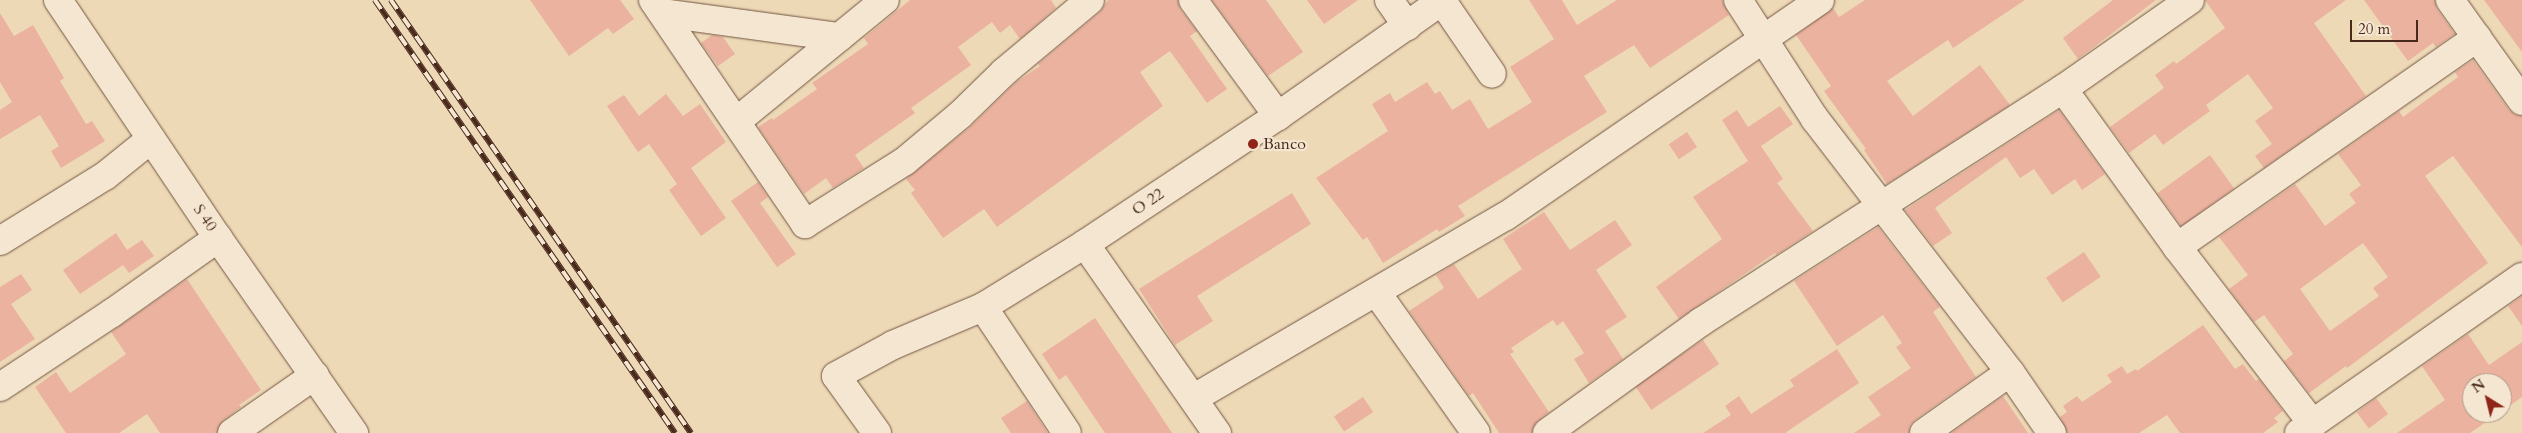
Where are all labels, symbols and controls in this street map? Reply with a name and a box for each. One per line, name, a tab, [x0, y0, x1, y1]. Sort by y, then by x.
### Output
scale bar	[2352, 10, 2420, 42]
text: 20 m	[2358, 19, 2390, 39]
place label: Banco	[1263, 134, 1306, 154]
marker: Banco	[1247, 138, 1259, 150]
street label: O 22	[1128, 184, 1168, 220]
street label: S 40	[189, 201, 221, 235]
north arrow	[2462, 373, 2512, 423]
text: N	[2468, 375, 2489, 398]

